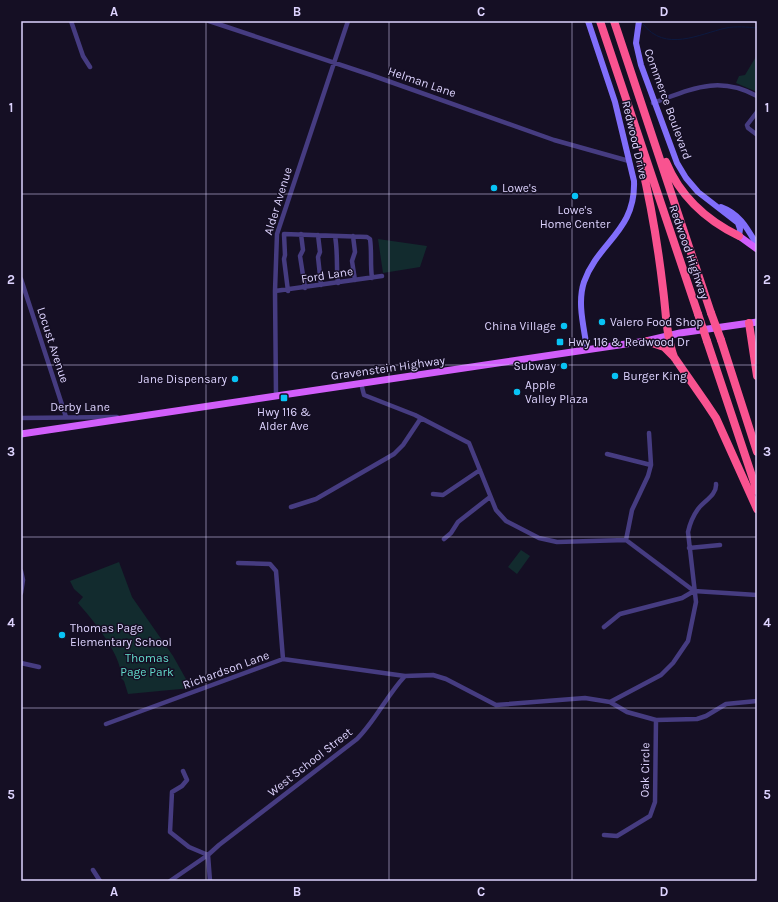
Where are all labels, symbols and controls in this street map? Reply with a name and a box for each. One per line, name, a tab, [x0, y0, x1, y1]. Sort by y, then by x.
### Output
text: A	[110, 4, 118, 19]
text: B	[293, 4, 301, 19]
text: C	[477, 4, 485, 19]
text: D	[660, 4, 669, 19]
street label: Commerce Boulevard	[641, 47, 695, 161]
street label: Helman Lane	[386, 64, 458, 100]
street label: Redwood Drive	[619, 99, 651, 181]
text: 1	[9, 100, 13, 115]
text: 1	[765, 100, 769, 115]
street label: Alder Avenue	[261, 165, 295, 237]
place label: Lowe's	[502, 181, 537, 195]
marker: Lowe's	[489, 183, 499, 193]
marker: Lowe's Home Center	[570, 191, 580, 201]
place label: Lowe's Home Center	[540, 203, 611, 231]
street label: Redwood Highway	[666, 203, 712, 301]
street label: Ford Lane	[300, 264, 354, 286]
text: 2	[7, 272, 15, 287]
text: 2	[763, 272, 771, 287]
street label: Locust Avenue	[34, 305, 72, 385]
place label: Valero Food Shop	[610, 315, 703, 329]
marker: Valero Food Shop	[597, 317, 607, 327]
place label: China Village	[485, 319, 556, 333]
marker: China Village	[559, 321, 569, 331]
place label: Hwy 116 & Redwood Dr	[568, 335, 690, 349]
marker: Hwy 116 & Redwood Dr	[555, 337, 565, 347]
street label: Gravenstein Highway	[330, 353, 446, 383]
place label: Subway	[513, 359, 556, 373]
marker: Subway	[559, 361, 569, 371]
place label: Burger King	[623, 369, 687, 383]
marker: Burger King	[610, 371, 620, 381]
place label: Jane Dispensary	[138, 372, 227, 386]
marker: Jane Dispensary	[230, 374, 240, 384]
place label: Apple Valley Plaza	[525, 378, 588, 406]
marker: Apple Valley Plaza	[512, 387, 522, 397]
marker: Hwy 116 & Alder Ave	[279, 393, 289, 403]
street label: Derby Lane	[50, 400, 110, 414]
place label: Hwy 116 & Alder Ave	[257, 405, 311, 433]
text: 3	[7, 444, 15, 459]
text: 3	[763, 444, 771, 459]
text: 4	[7, 615, 15, 630]
text: 4	[763, 615, 771, 630]
place label: Thomas Page Elementary School	[70, 621, 172, 649]
marker: Thomas Page Elementary School	[57, 630, 67, 640]
street label: Richardson Lane	[181, 648, 271, 692]
park label: Thomas Page Park	[120, 651, 174, 679]
street label: West School Street	[265, 724, 355, 799]
street label: Oak Circle	[638, 742, 652, 798]
text: 5	[7, 787, 15, 802]
text: 5	[763, 787, 771, 802]
text: A	[110, 884, 118, 899]
text: B	[293, 884, 301, 899]
text: C	[477, 884, 485, 899]
text: D	[660, 884, 669, 899]

